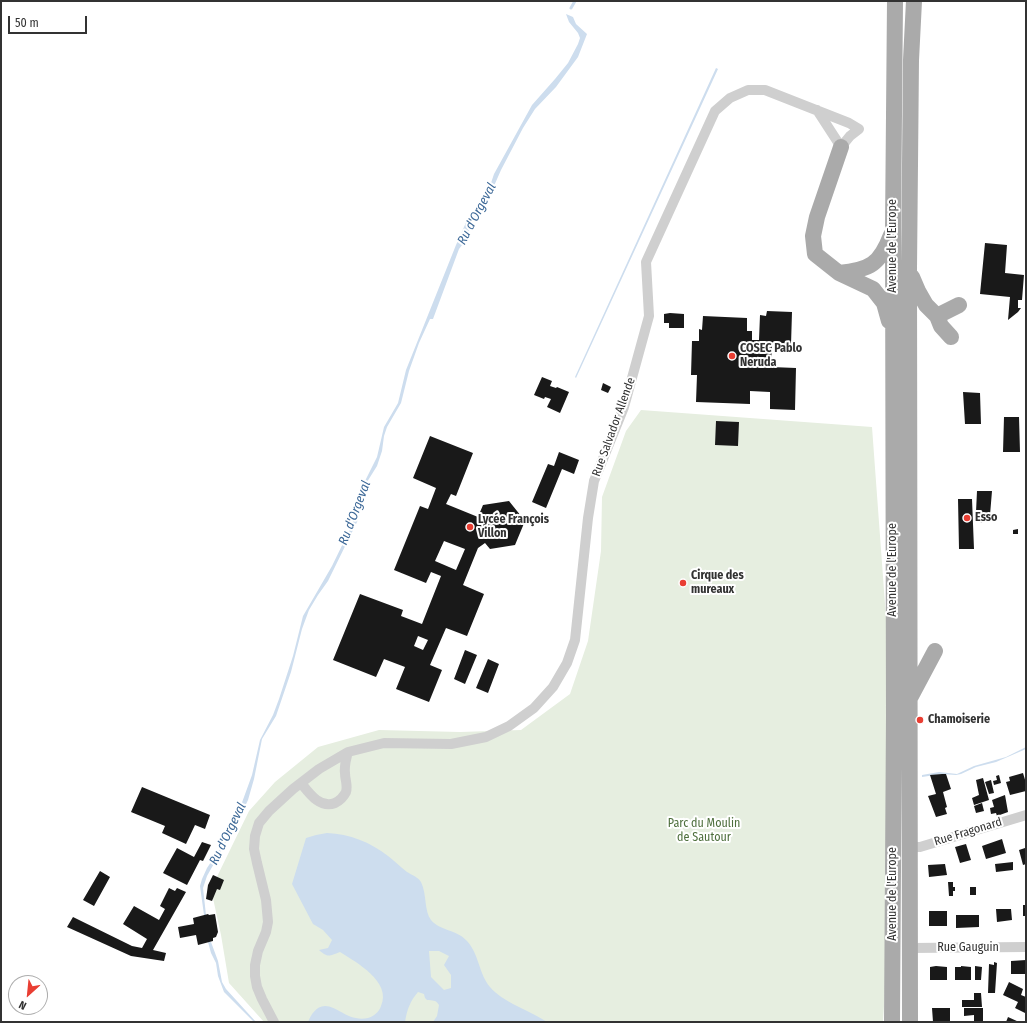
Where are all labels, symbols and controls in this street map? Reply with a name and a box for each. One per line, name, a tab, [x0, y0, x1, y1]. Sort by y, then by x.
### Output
scale bar	[10, 8, 89, 34]
text: 50 m	[15, 16, 39, 30]
water label: Ru d'Orgeval	[454, 181, 500, 247]
street label: Avenue de l'Europe	[886, 199, 900, 293]
place label: COSEC Pablo Neruda	[740, 342, 802, 370]
marker: COSEC Pablo Neruda	[727, 351, 737, 361]
street label: Rue Salvador Allende	[589, 376, 639, 478]
water label: Ru d'Orgeval	[336, 479, 374, 547]
place label: Esso	[975, 511, 997, 525]
place label: Lycée François Villon	[478, 513, 549, 541]
marker: Esso	[962, 513, 972, 523]
marker: Lycée François Villon	[465, 522, 475, 532]
street label: Avenue de l'Europe	[886, 523, 900, 617]
place label: Cirque des mureaux	[691, 569, 744, 597]
marker: Cirque des mureaux	[678, 578, 688, 588]
place label: Chamoiserie	[928, 713, 990, 727]
marker: Chamoiserie	[915, 715, 925, 725]
water label: Ru d'Orgeval	[206, 800, 250, 868]
street label: Rue Fragonard	[932, 815, 1004, 849]
park label: Parc du Moulin de Sautour	[668, 817, 740, 845]
street label: Avenue de l'Europe	[886, 847, 900, 941]
street label: Rue Gauguin	[937, 941, 999, 955]
north arrow	[8, 975, 48, 1015]
text: N	[17, 998, 29, 1013]

